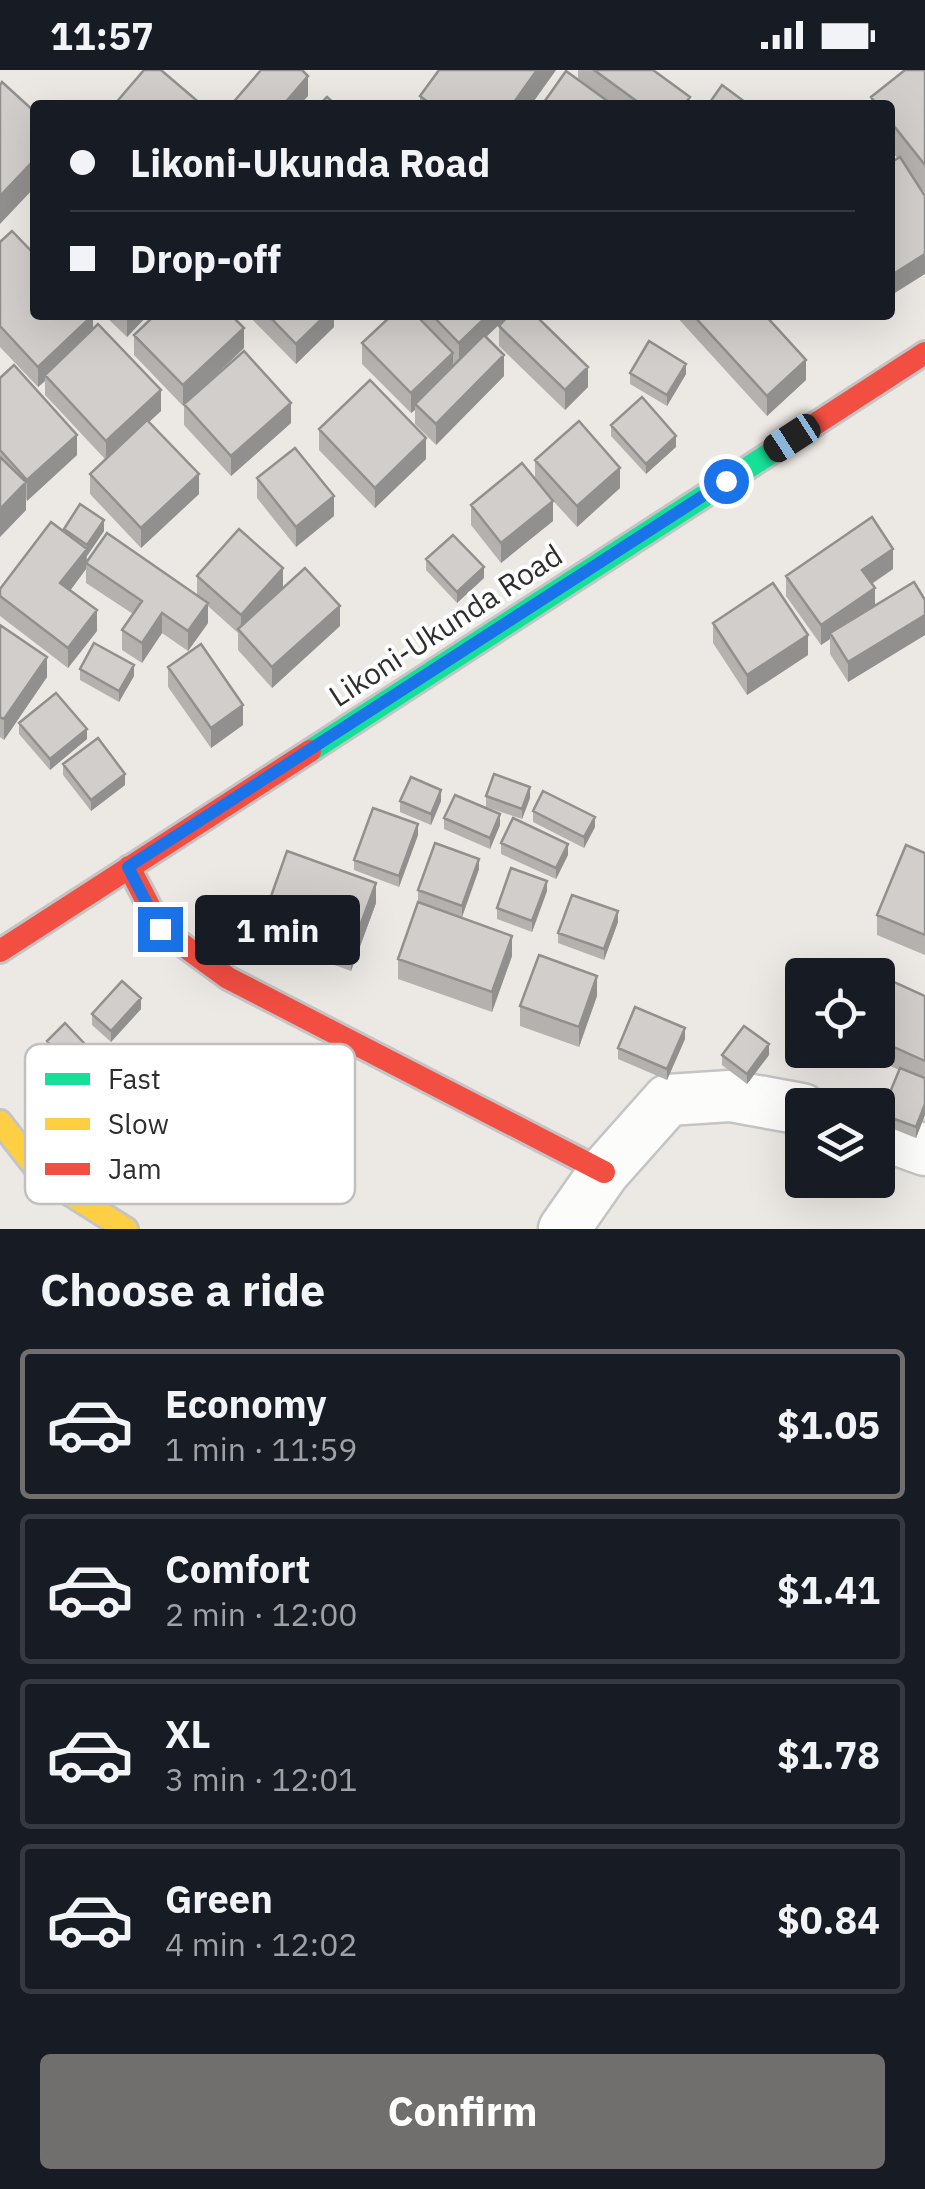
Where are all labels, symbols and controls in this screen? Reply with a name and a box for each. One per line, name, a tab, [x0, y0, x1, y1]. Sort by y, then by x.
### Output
text: 11:57	[50, 11, 154, 60]
text: Likoni-Ukunda Road	[130, 138, 490, 187]
text: Drop-off	[130, 234, 281, 283]
car	[759, 409, 825, 467]
route start	[704, 459, 749, 504]
street label: Likoni-Ukunda Road	[321, 535, 569, 715]
callout: 1 min	[195, 894, 360, 964]
route end	[138, 907, 183, 952]
text: 1 min	[236, 909, 319, 951]
map controls	[785, 958, 895, 1198]
button: locate	[785, 958, 895, 1068]
legend	[25, 1044, 355, 1204]
text: Fast	[108, 1060, 161, 1097]
button: layers	[785, 1088, 895, 1198]
text: Slow	[108, 1105, 169, 1142]
text: Jam	[108, 1150, 162, 1187]
text: Choose a ride	[40, 1260, 325, 1318]
icon: car	[45, 1379, 135, 1469]
text: Economy	[165, 1379, 327, 1428]
text: $1.05	[777, 1400, 880, 1449]
text: 1 min · 11:59	[165, 1428, 358, 1470]
icon: car	[45, 1544, 135, 1634]
text: Comfort	[165, 1544, 310, 1593]
text: $1.41	[777, 1565, 880, 1614]
text: 2 min · 12:00	[165, 1593, 358, 1635]
icon: car	[45, 1709, 135, 1799]
text: XL	[165, 1709, 211, 1758]
text: $1.78	[777, 1730, 880, 1779]
text: 3 min · 12:01	[165, 1758, 358, 1800]
icon: car	[45, 1874, 135, 1964]
text: Green	[165, 1874, 273, 1923]
text: $0.84	[777, 1895, 880, 1944]
text: 4 min · 12:02	[165, 1923, 358, 1965]
button: Confirm	[40, 2054, 885, 2169]

